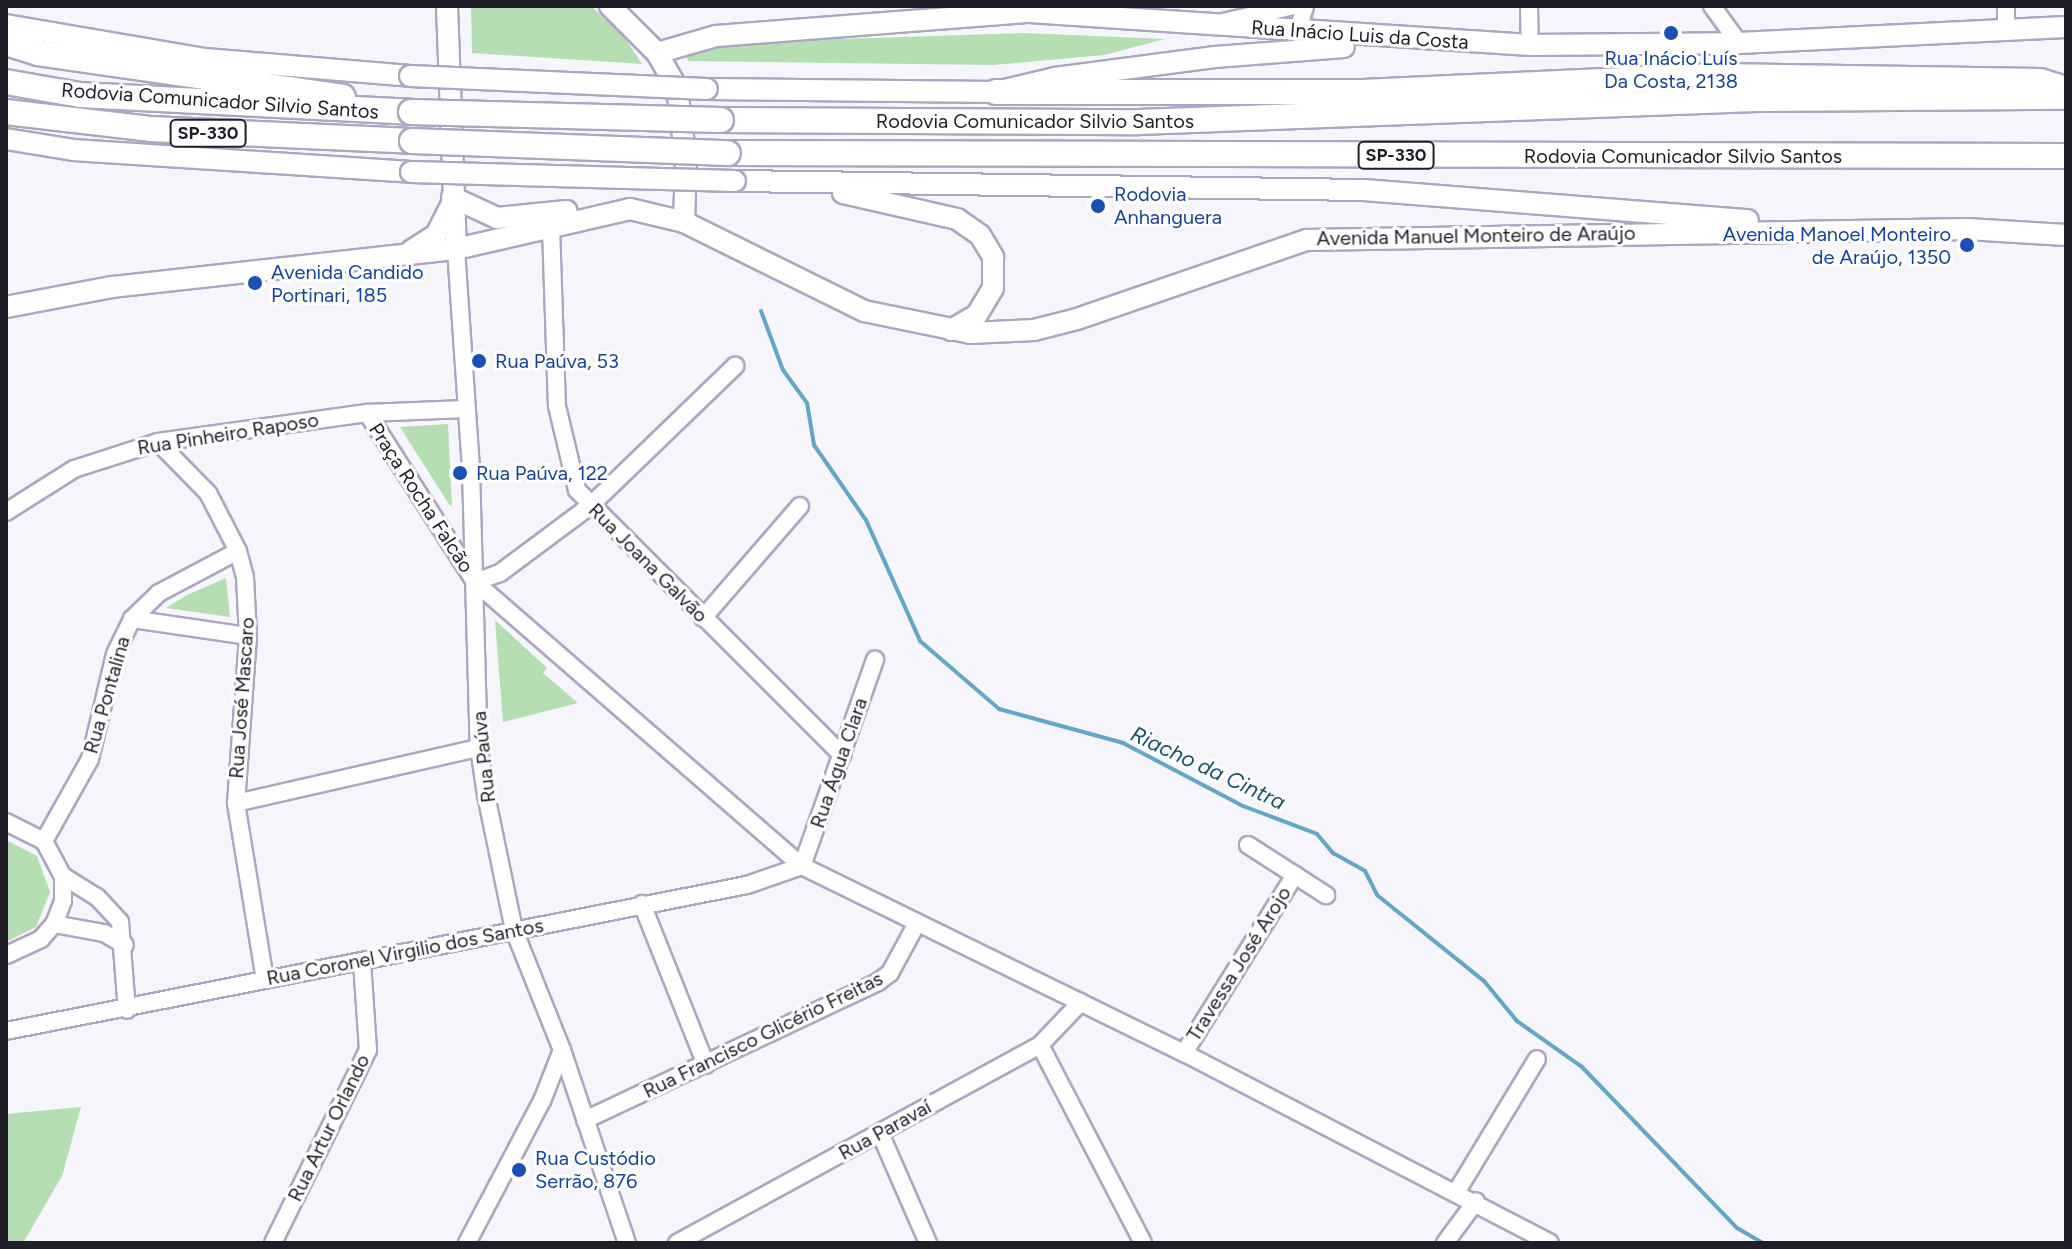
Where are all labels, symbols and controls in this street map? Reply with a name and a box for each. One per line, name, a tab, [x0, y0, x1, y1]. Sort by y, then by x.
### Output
street label: Rua Inácio Luis da Costa	[1250, 15, 1470, 55]
marker: Rua Inácio Luís Da Costa, 2138	[1662, 24, 1680, 42]
place label: Rua Inácio Luís Da Costa, 2138	[1604, 46, 1738, 93]
street label: Rodovia Comunicador Silvio Santos	[60, 78, 380, 124]
street label: Rodovia Comunicador Silvio Santos	[876, 109, 1194, 133]
road number: SP-330	[168, 119, 248, 147]
road number: SP-330	[1356, 141, 1436, 169]
street label: Rodovia Comunicador Silvio Santos	[1524, 144, 1842, 168]
place label: Rodovia Anhanguera	[1114, 182, 1222, 229]
marker: Rodovia Anhanguera	[1089, 197, 1107, 215]
street label: Avenida Manuel Monteiro de Araújo	[1316, 221, 1636, 251]
place label: Avenida Manoel Monteiro de Araújo, 1350	[1723, 222, 1951, 269]
marker: Avenida Manoel Monteiro de Araújo, 1350	[1958, 236, 1976, 254]
place label: Avenida Candido Portinari, 185	[271, 260, 424, 307]
marker: Avenida Candido Portinari, 185	[246, 274, 264, 292]
place label: Rua Paúva, 53	[495, 349, 619, 373]
marker: Rua Paúva, 53	[470, 352, 488, 370]
street label: Rua Pinheiro Raposo	[136, 408, 320, 460]
street label: Praça Rocha Falcão	[364, 419, 478, 577]
place label: Rua Paúva, 122	[476, 461, 608, 485]
marker: Rua Paúva, 122	[451, 464, 469, 482]
street label: Rua Joana Galvão	[583, 498, 713, 628]
street label: Rua José Mascaro	[224, 616, 260, 780]
street label: Rua Pontalina	[79, 634, 135, 756]
street label: Rua Água Clara	[805, 695, 873, 831]
street label: Rua Paúva	[467, 710, 501, 804]
water label: Riacho da Cintra	[1126, 721, 1290, 815]
street label: Travessa José Arojo	[1182, 882, 1296, 1046]
street label: Rua Coronel Virgilio dos Santos	[265, 913, 545, 991]
street label: Rua Francisco Glicério Freitas	[639, 966, 887, 1104]
street label: Rua Artur Orlando	[283, 1050, 375, 1206]
street label: Rua Paravaí	[834, 1095, 936, 1165]
place label: Rua Custódio Serrão, 876	[535, 1146, 656, 1193]
marker: Rua Custódio Serrão, 876	[510, 1161, 528, 1179]

